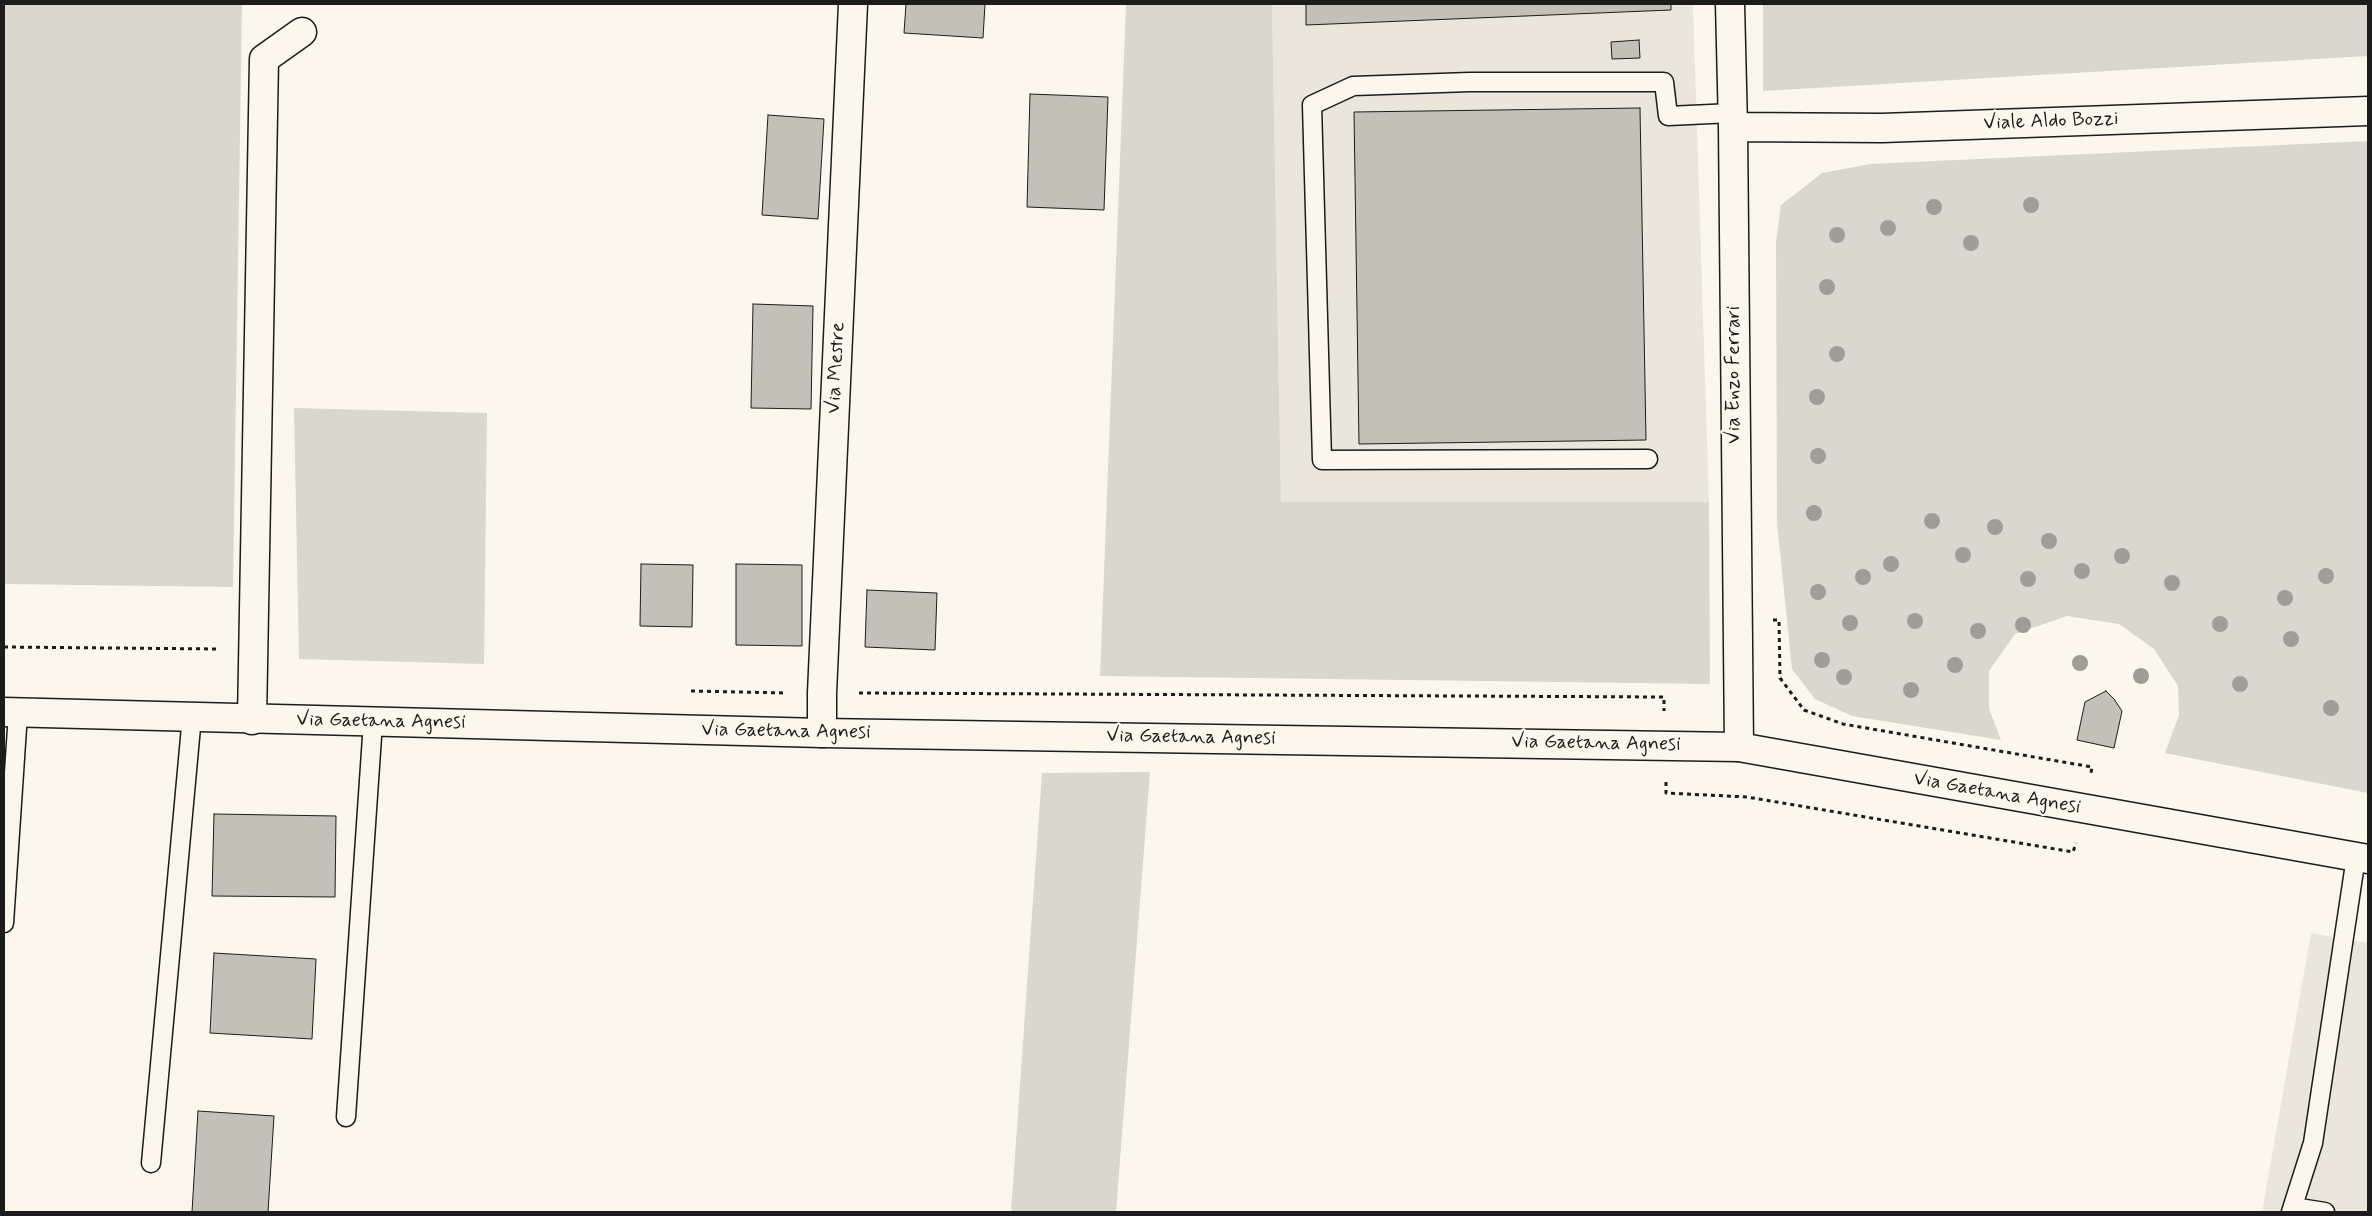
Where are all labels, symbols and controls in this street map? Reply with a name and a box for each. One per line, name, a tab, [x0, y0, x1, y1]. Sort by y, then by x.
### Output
street label: Viale Aldo Bozzi	[1983, 108, 2119, 136]
street label: Via Enzo Ferrari	[1723, 306, 1747, 444]
street label: Via Mestre	[823, 322, 851, 414]
street label: Via Gaetana Agnesi	[296, 709, 466, 735]
street label: Via Gaetana Agnesi	[701, 719, 871, 745]
street label: Via Gaetana Agnesi	[1106, 725, 1276, 751]
street label: Via Gaetana Agnesi	[1511, 731, 1681, 757]
street label: Via Gaetana Agnesi	[1912, 767, 2082, 821]

